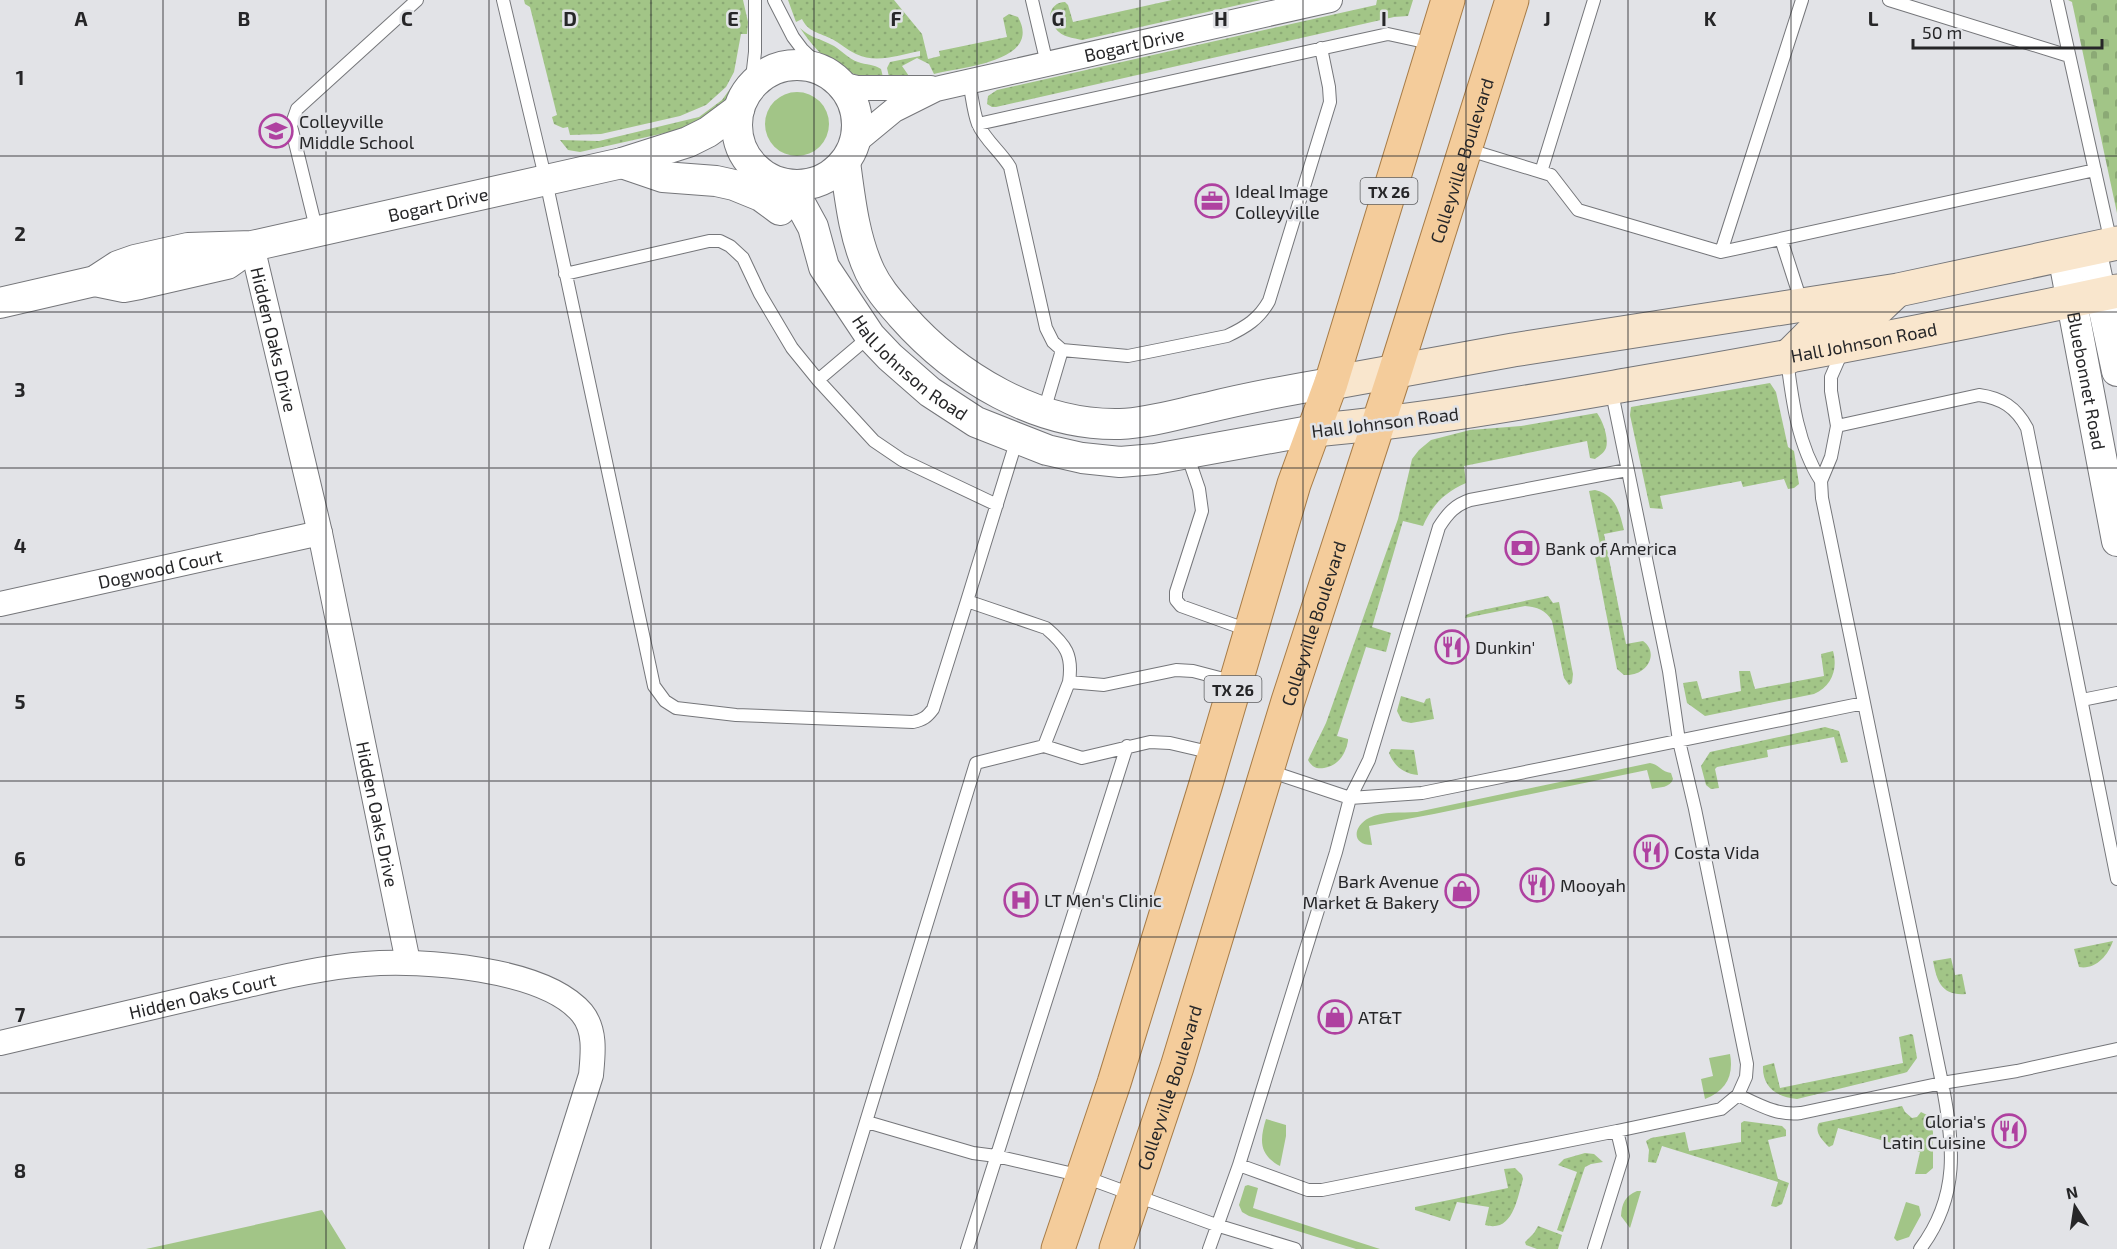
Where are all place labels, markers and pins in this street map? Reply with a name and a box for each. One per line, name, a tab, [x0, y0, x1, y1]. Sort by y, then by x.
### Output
place label: Colleyville Middle School	[299, 110, 415, 153]
school or university icon: Colleyville Middle School	[258, 113, 294, 149]
place label: Ideal Image Colleyville	[1235, 180, 1329, 223]
office icon: Ideal Image Colleyville	[1194, 183, 1230, 219]
bank icon: Bank of America	[1504, 530, 1540, 566]
place label: Bank of America	[1545, 537, 1677, 559]
restaurant icon: Dunkin'	[1434, 629, 1470, 665]
place label: Dunkin'	[1475, 636, 1535, 658]
restaurant icon: Costa Vida	[1633, 834, 1669, 870]
place label: Costa Vida	[1674, 841, 1760, 863]
restaurant icon: Mooyah	[1519, 867, 1555, 903]
place label: Bark Avenue Market & Bakery	[1302, 870, 1439, 913]
shop icon: Bark Avenue Market & Bakery	[1444, 873, 1480, 909]
place label: Mooyah	[1560, 874, 1626, 896]
hospital icon: LT Men's Clinic	[1003, 882, 1039, 918]
place label: LT Men's Clinic	[1044, 889, 1162, 911]
shop icon: AT&T	[1317, 999, 1353, 1035]
place label: AT&T	[1358, 1006, 1402, 1028]
place label: Gloria's Latin Cuisine	[1882, 1110, 1986, 1153]
restaurant icon: Gloria's Latin Cuisine	[1991, 1113, 2027, 1149]

